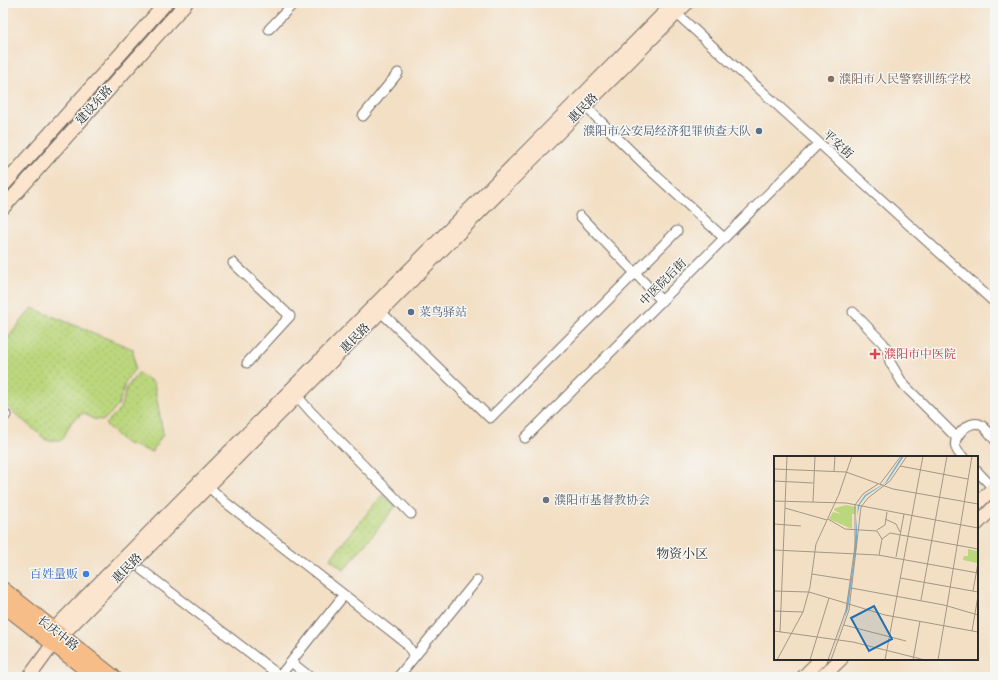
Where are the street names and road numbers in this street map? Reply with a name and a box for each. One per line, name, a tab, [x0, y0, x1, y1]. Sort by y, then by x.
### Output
street label: 建设东路	[73, 82, 115, 128]
street label: 惠民路	[565, 90, 601, 126]
street label: 平安街	[820, 127, 857, 162]
street label: 中医院后街	[637, 255, 690, 308]
street label: 惠民路	[337, 320, 373, 356]
street label: 惠民路	[109, 550, 145, 586]
street label: 长庆中路	[35, 613, 81, 653]

